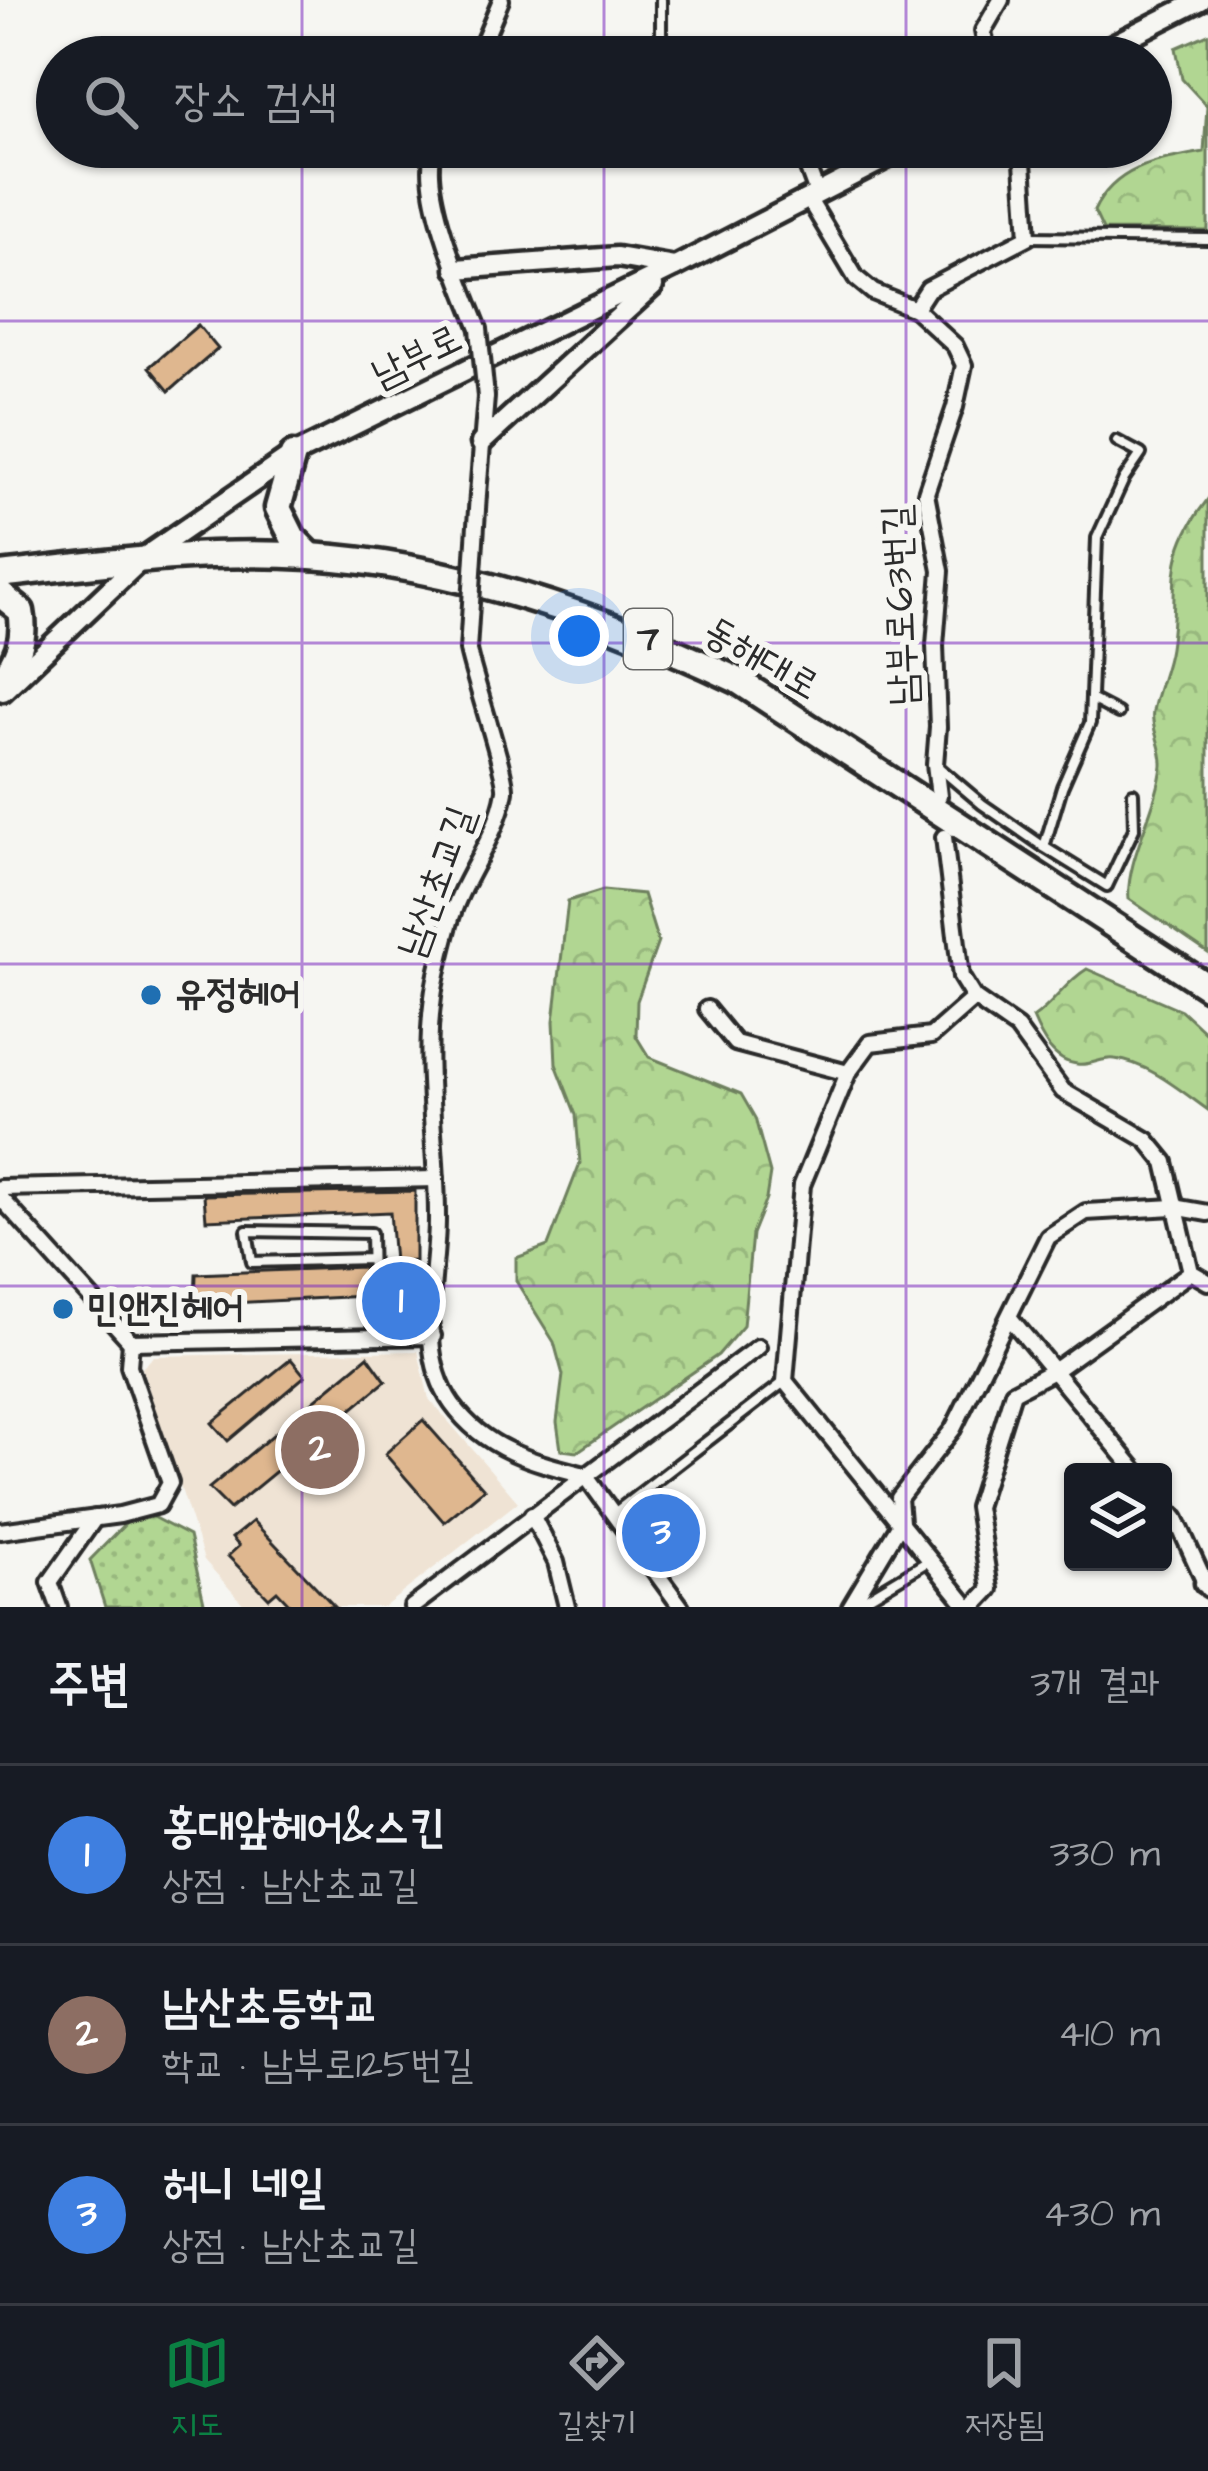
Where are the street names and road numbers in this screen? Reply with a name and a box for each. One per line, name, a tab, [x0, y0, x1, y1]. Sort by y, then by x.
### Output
street label: 남부로	[363, 312, 471, 402]
street label: 남부로63번길	[871, 504, 931, 706]
street label: 동해대로	[693, 604, 829, 714]
road number: 7	[624, 609, 672, 669]
street label: 남산초교길	[385, 799, 489, 965]

